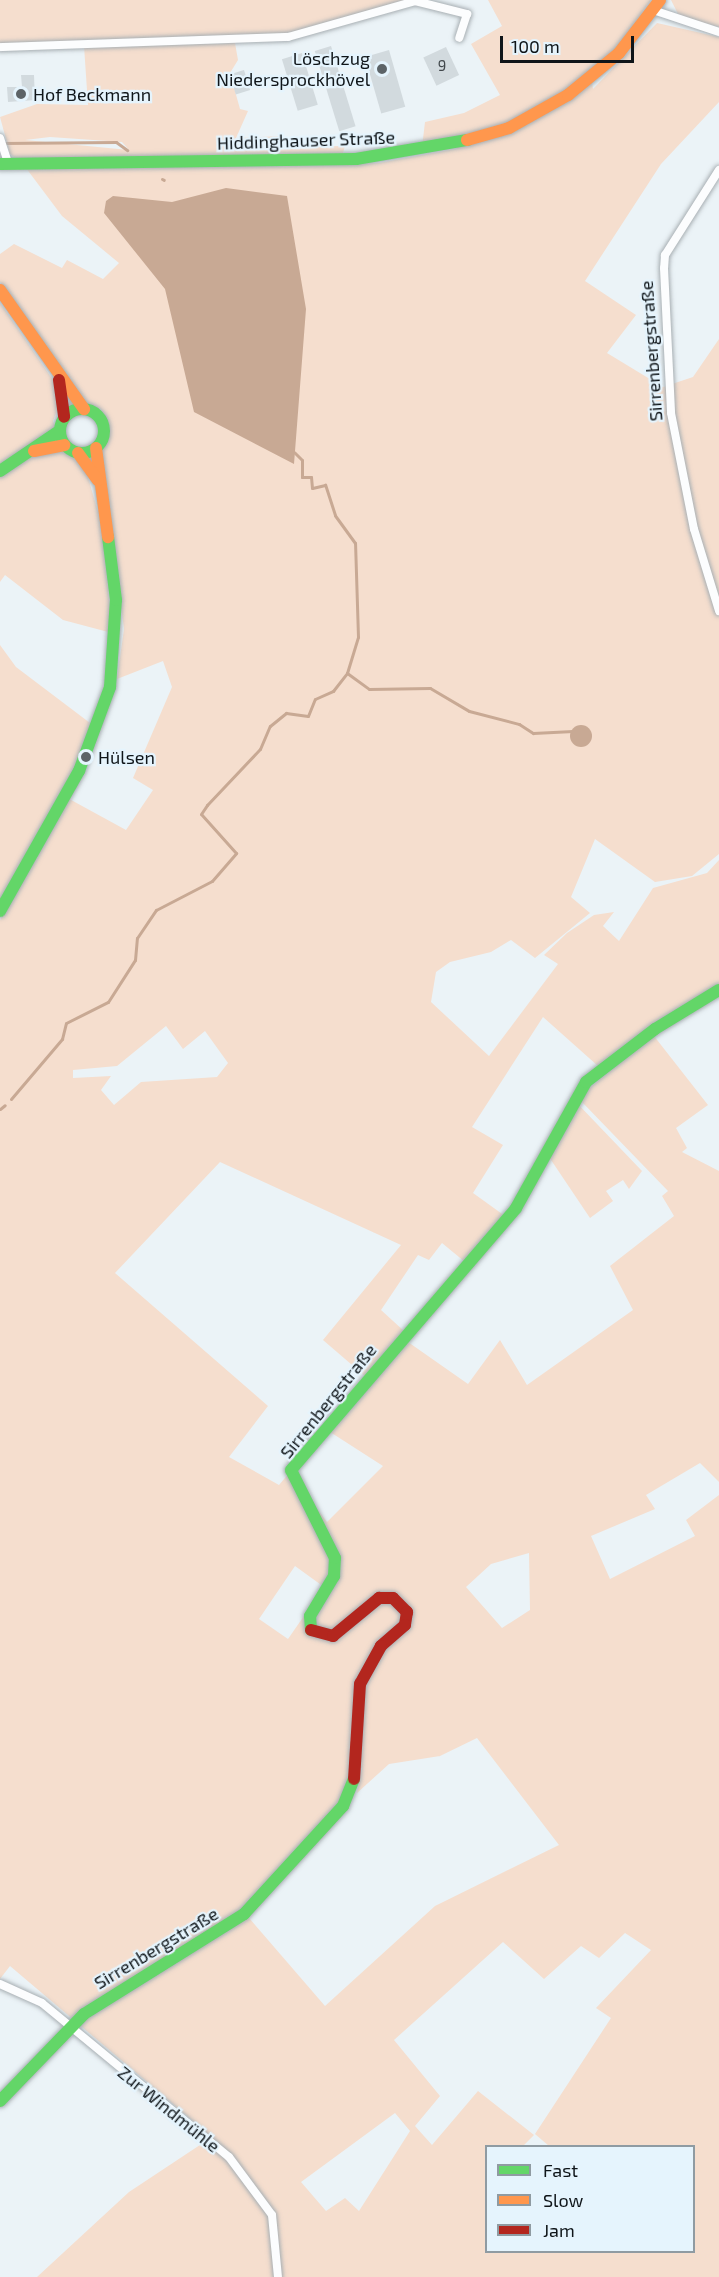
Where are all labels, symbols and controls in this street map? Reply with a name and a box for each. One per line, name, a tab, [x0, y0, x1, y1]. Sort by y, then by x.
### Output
scale bar	[503, 24, 636, 62]
text: 100 m	[511, 35, 560, 57]
place label: Löschzug Niedersprockhövel	[216, 48, 370, 90]
house number: 9	[438, 57, 446, 75]
marker: Löschzug Niedersprockhövel	[375, 62, 389, 76]
place label: Hof Beckmann	[33, 83, 151, 105]
marker: Hof Beckmann	[14, 87, 28, 101]
street label: Hiddinghauser Straße	[216, 126, 396, 154]
street label: Sirrenbergstraße	[635, 280, 667, 422]
place label: Hülsen	[98, 746, 155, 768]
marker: Hülsen	[79, 750, 93, 764]
street label: Sirrenbergstraße	[275, 1339, 381, 1463]
street label: Sirrenbergstraße	[90, 1902, 222, 1994]
street label: Zur Windmühle	[113, 2061, 225, 2157]
legend	[485, 2145, 695, 2253]
text: Fast	[543, 2159, 578, 2181]
text: Slow	[543, 2189, 583, 2211]
text: Jam	[543, 2219, 575, 2241]

